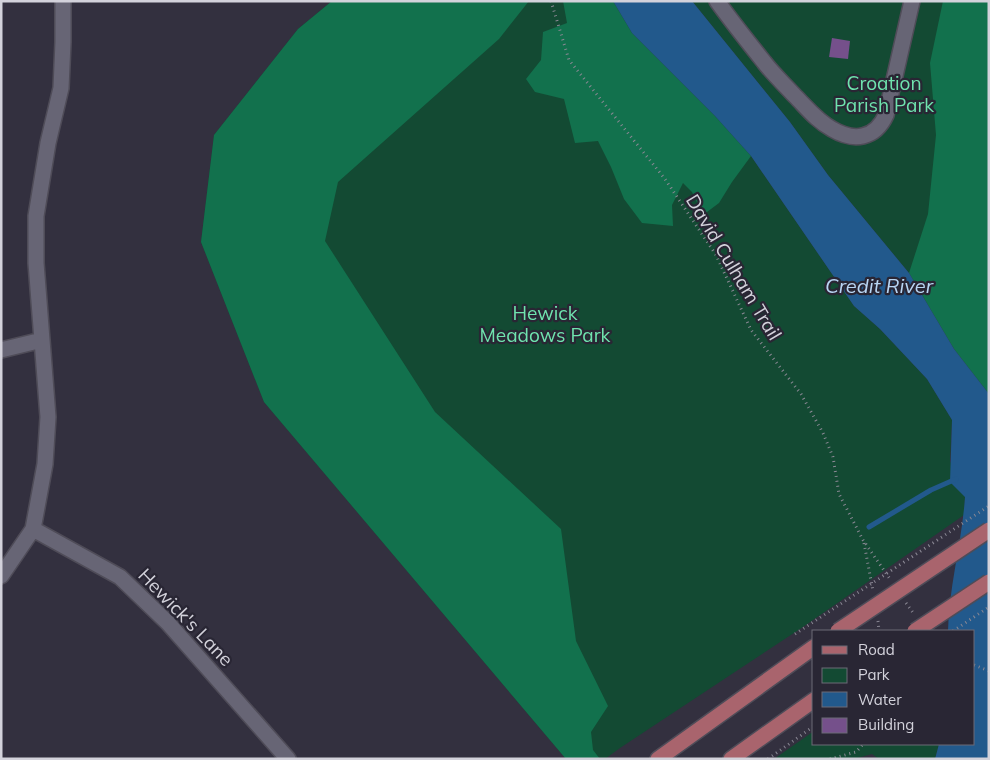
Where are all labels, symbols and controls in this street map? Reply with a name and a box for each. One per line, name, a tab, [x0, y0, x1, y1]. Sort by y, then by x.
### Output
park label: Croation Parish Park	[834, 71, 934, 117]
street label: David Culham Trail	[681, 190, 787, 344]
water label: Credit River	[825, 273, 934, 298]
park label: Hewick Meadows Park	[480, 301, 611, 347]
street label: Hewick's Lane	[133, 563, 239, 671]
legend	[812, 630, 975, 745]
text: Road	[858, 640, 895, 659]
text: Park	[858, 665, 890, 684]
text: Water	[858, 690, 902, 709]
text: Building	[858, 715, 914, 734]

